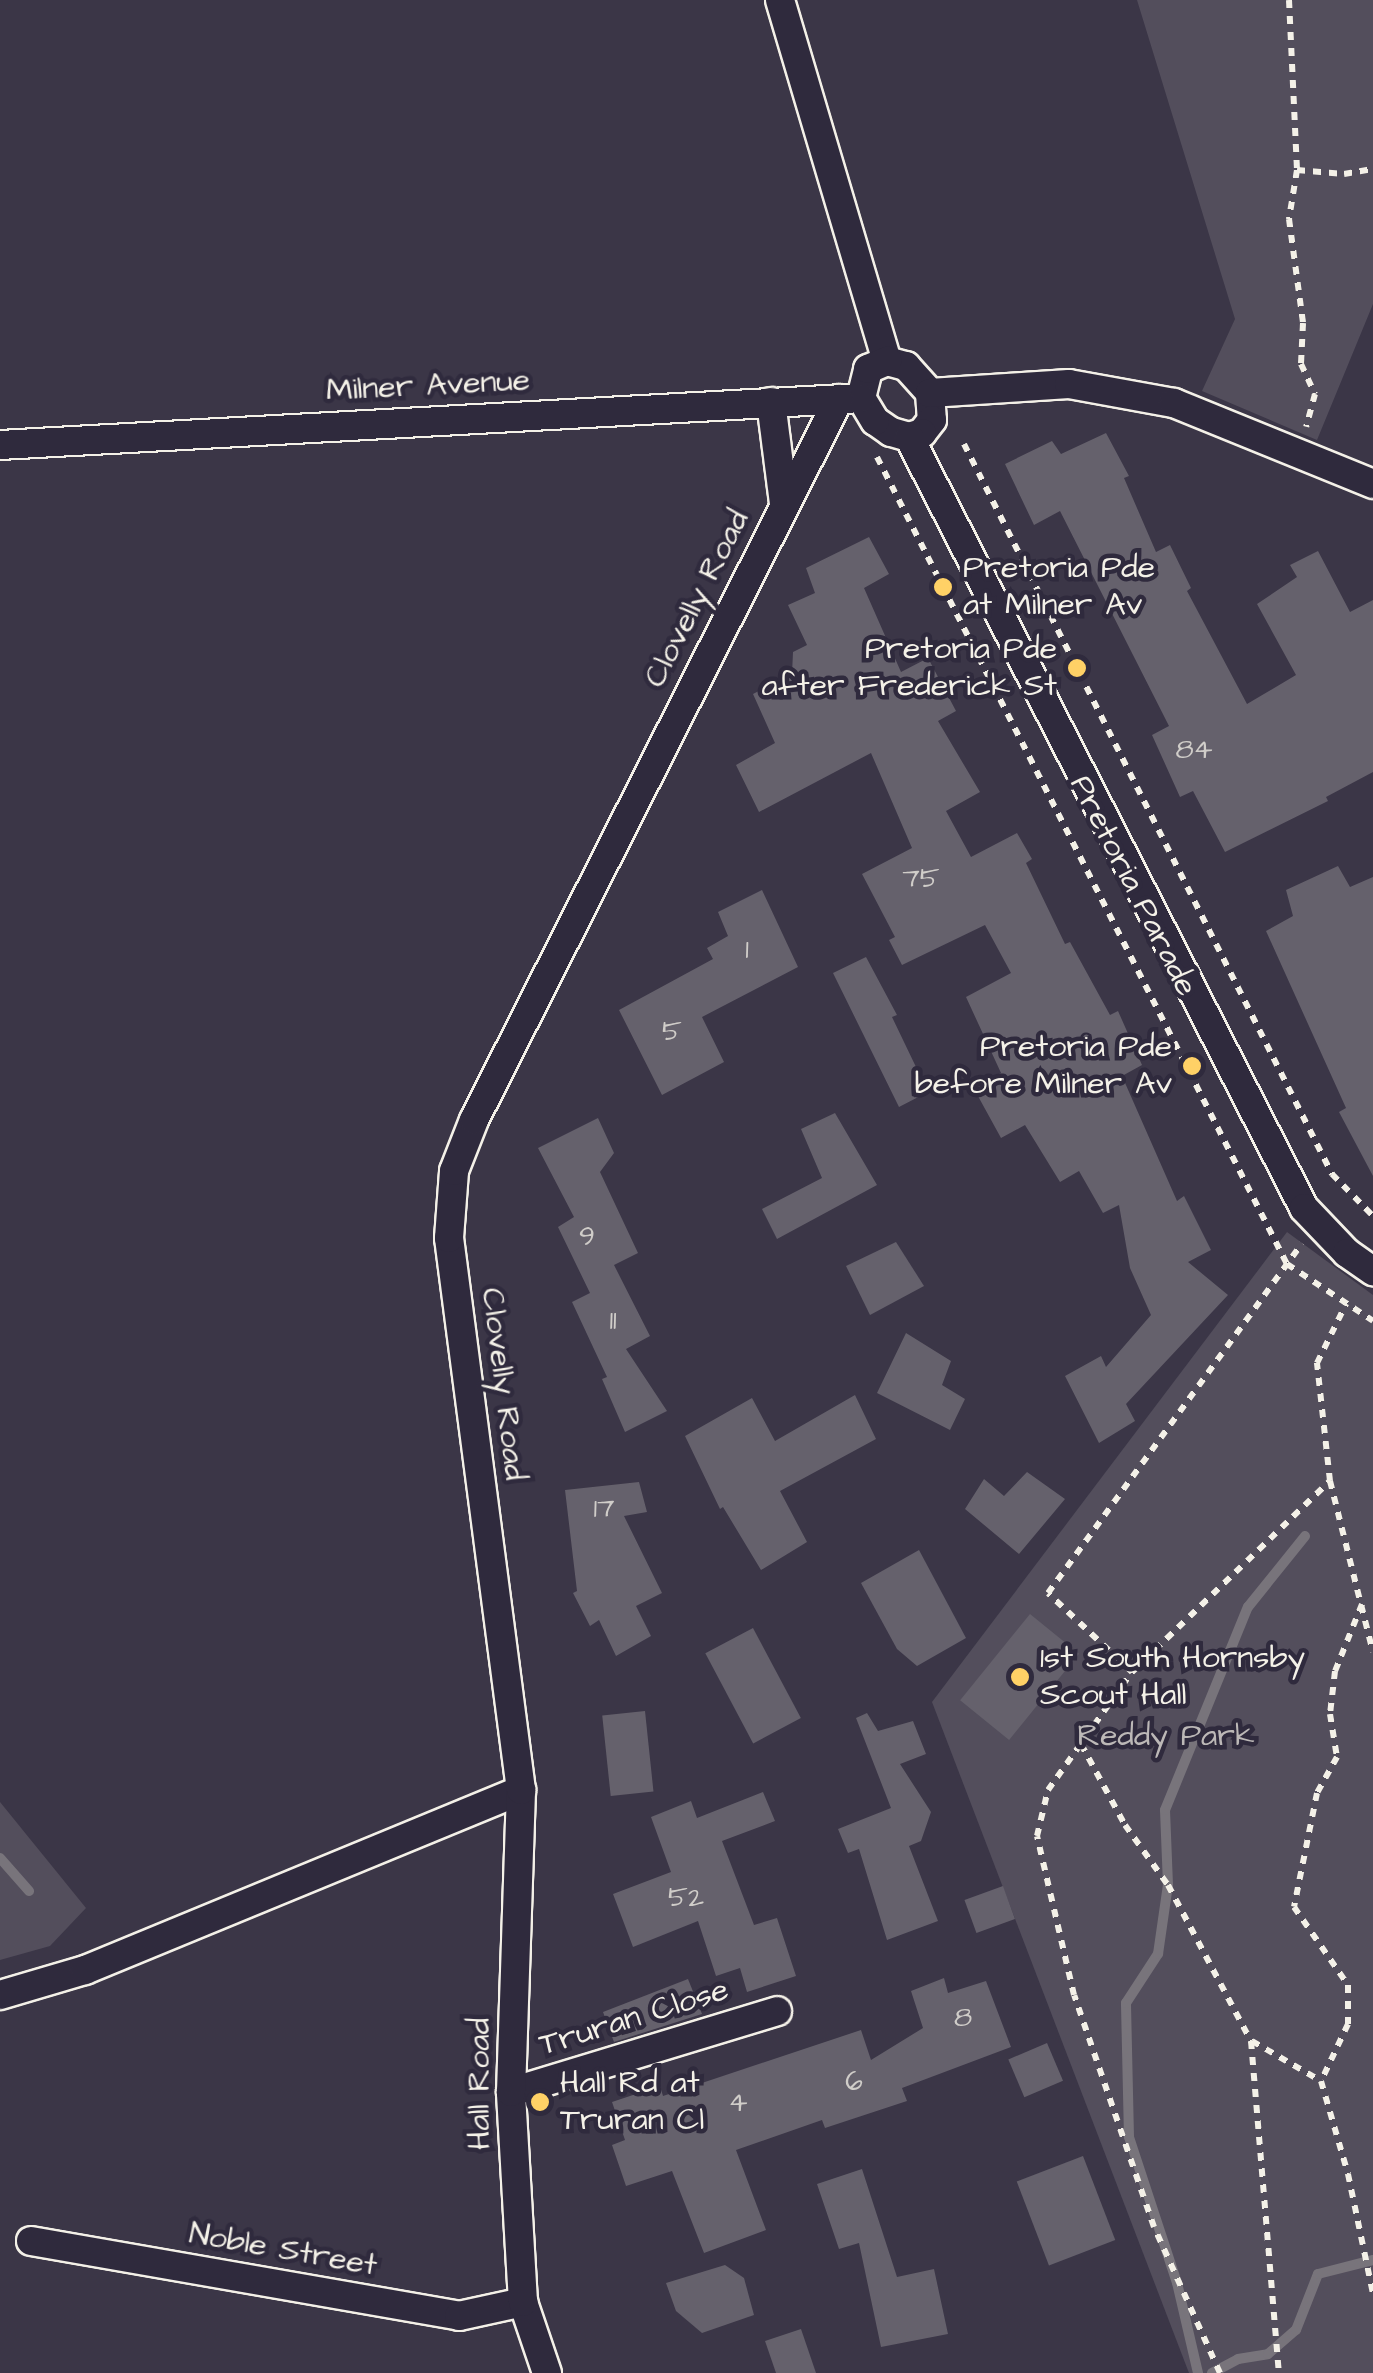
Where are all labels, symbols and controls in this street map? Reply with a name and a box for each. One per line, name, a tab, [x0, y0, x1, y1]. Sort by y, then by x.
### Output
street label: Milner Avenue	[325, 361, 531, 411]
street label: Clovelly Road	[636, 504, 758, 694]
place label: Pretoria Pde at Milner Av	[963, 550, 1155, 625]
marker: Pretoria Pde at Milner Av	[932, 576, 954, 598]
place label: Pretoria Pde after Frederick St	[761, 631, 1057, 706]
marker: Pretoria Pde after Frederick St	[1066, 657, 1088, 679]
house number: 84	[1175, 733, 1213, 767]
street label: Pretoria Parade	[1061, 769, 1205, 1003]
house number: 75	[902, 862, 940, 896]
house number: 1	[745, 933, 749, 967]
house number: 5	[662, 1015, 682, 1049]
place label: Pretoria Pde before Milner Av	[915, 1029, 1172, 1104]
marker: Pretoria Pde before Milner Av	[1181, 1055, 1203, 1077]
house number: 9	[579, 1220, 595, 1254]
street label: Clovelly Road	[472, 1286, 534, 1482]
house number: 11	[609, 1304, 617, 1338]
house number: 17	[594, 1492, 614, 1526]
place label: 1st South Hornsby Scout Hall	[1040, 1640, 1305, 1715]
marker: 1st South Hornsby Scout Hall	[1009, 1666, 1031, 1688]
park label: Reddy Park	[1077, 1717, 1255, 1755]
house number: 52	[668, 1881, 704, 1915]
street label: Truran Close	[535, 1971, 733, 2065]
house number: 8	[954, 2001, 972, 2035]
street label: Hall Road	[461, 2018, 499, 2150]
place label: Hall Rd at Truran Cl	[560, 2065, 704, 2140]
house number: 6	[845, 2065, 863, 2099]
house number: 4	[728, 2086, 748, 2120]
marker: Hall Rd at Truran Cl	[529, 2091, 551, 2113]
street label: Noble Street	[186, 2215, 380, 2285]

